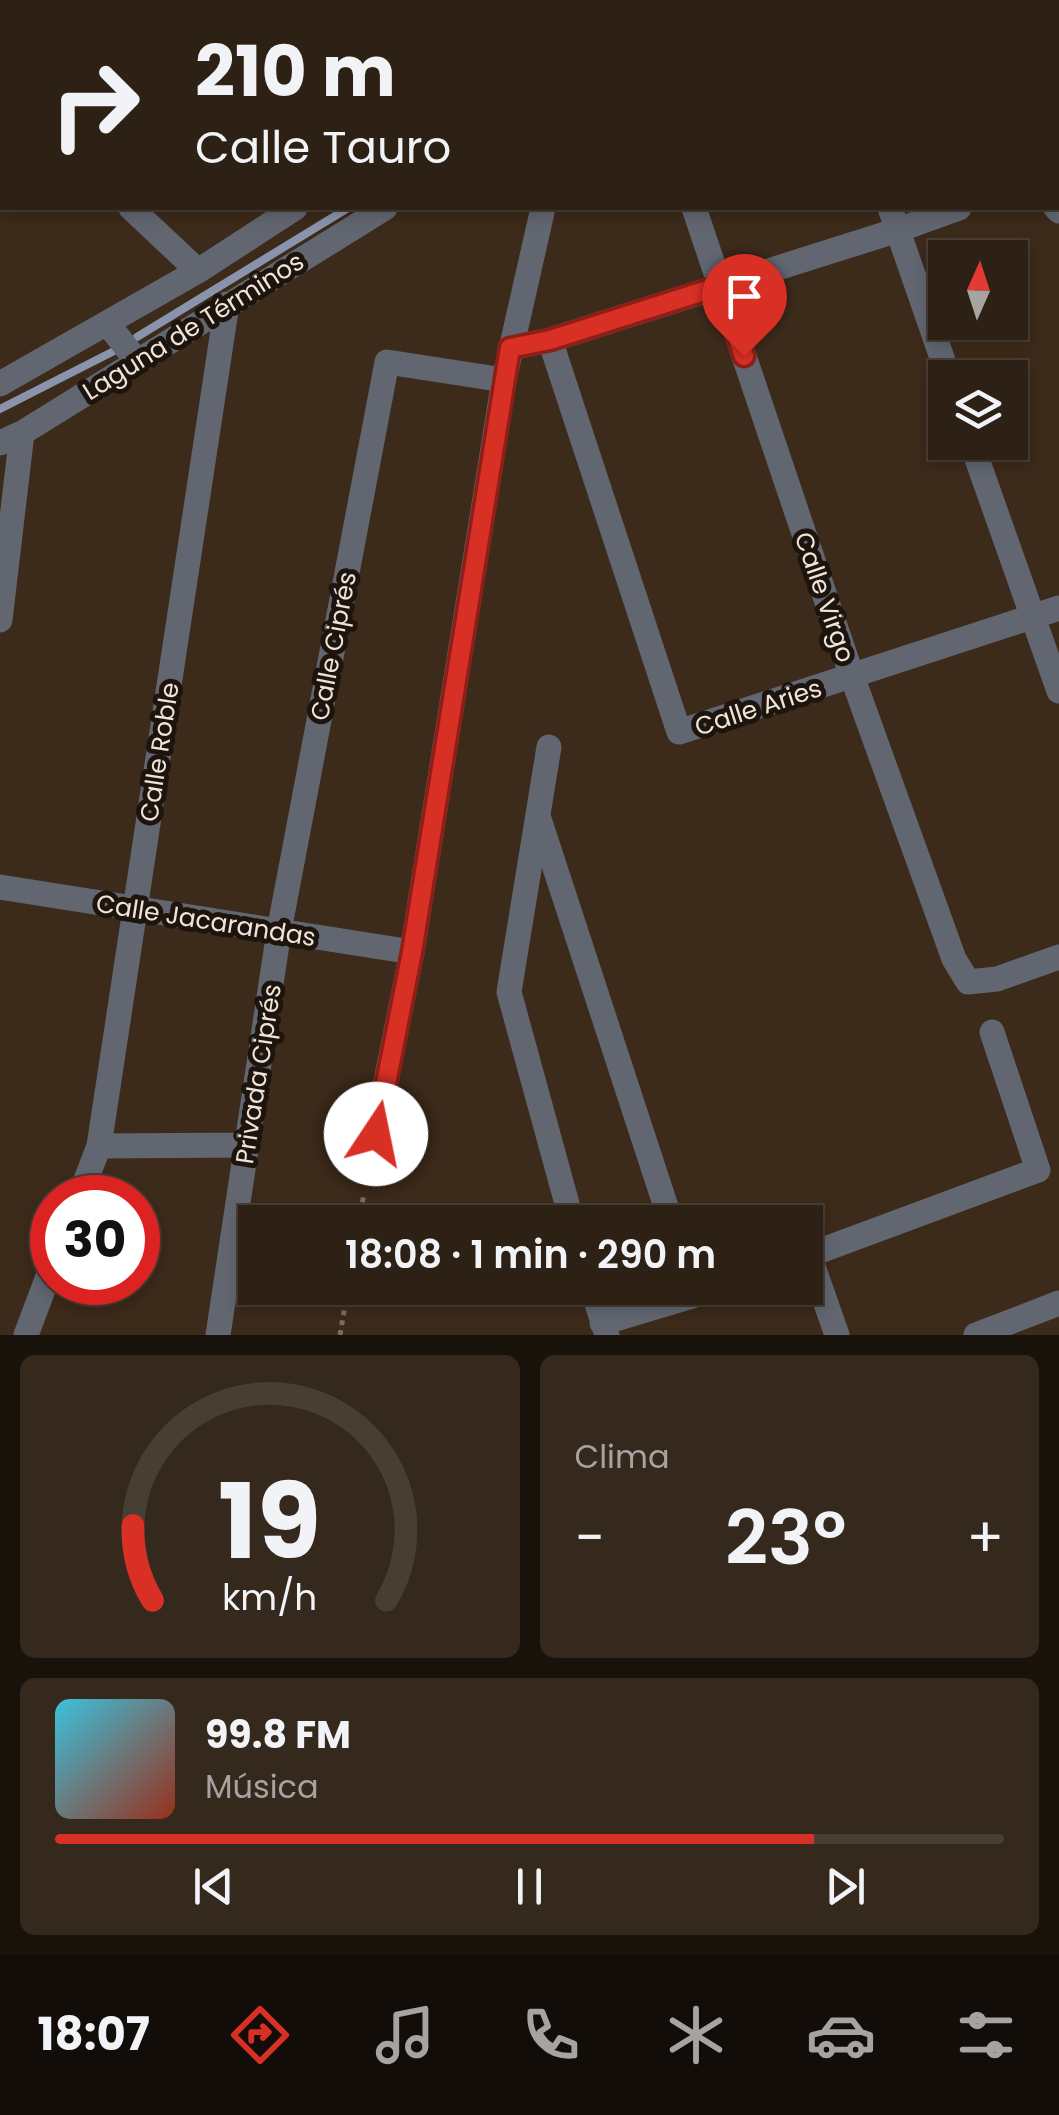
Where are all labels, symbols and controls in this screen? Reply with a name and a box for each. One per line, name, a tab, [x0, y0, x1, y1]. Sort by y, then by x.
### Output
text: 210 m	[195, 22, 396, 121]
icon: right	[30, 40, 160, 170]
text: Calle Tauro	[195, 116, 451, 179]
north arrow	[928, 240, 1028, 340]
map controls	[928, 240, 1028, 460]
street label: Laguna de Términos	[76, 244, 310, 409]
pin	[702, 254, 787, 357]
icon: arrive	[717, 269, 772, 324]
button: layers	[928, 360, 1028, 460]
street label: Calle Virgo	[786, 527, 863, 667]
street label: Calle Ciprés	[302, 569, 365, 724]
street label: Calle Aries	[690, 671, 826, 744]
street label: Calle Roble	[131, 680, 188, 824]
street label: Calle Jacarandas	[94, 886, 318, 955]
street label: Privada Ciprés	[227, 982, 290, 1166]
position arrow	[324, 1082, 428, 1186]
speed limit sign: 30	[30, 1175, 160, 1305]
text: 18:08 · 1 min · 290 m	[345, 1228, 716, 1281]
text: Clima	[575, 1434, 670, 1479]
text: 19	[218, 1449, 321, 1594]
text: 23°	[725, 1485, 846, 1590]
text: −	[575, 1499, 605, 1576]
text: +	[966, 1499, 1004, 1576]
text: km/h	[222, 1572, 317, 1623]
text: 99.8 FM	[205, 1708, 351, 1761]
text: Música	[205, 1764, 319, 1809]
icon: previous	[186, 1859, 241, 1914]
icon: pause	[502, 1859, 557, 1914]
icon: next	[818, 1859, 873, 1914]
icon: directions	[225, 2000, 295, 2070]
icon: music	[370, 2000, 440, 2070]
icon: phone	[516, 2000, 586, 2070]
icon: climate	[661, 2000, 731, 2070]
icon: car	[806, 2000, 876, 2070]
icon: filters	[951, 2000, 1021, 2070]
text: 18:07	[38, 2003, 150, 2066]

